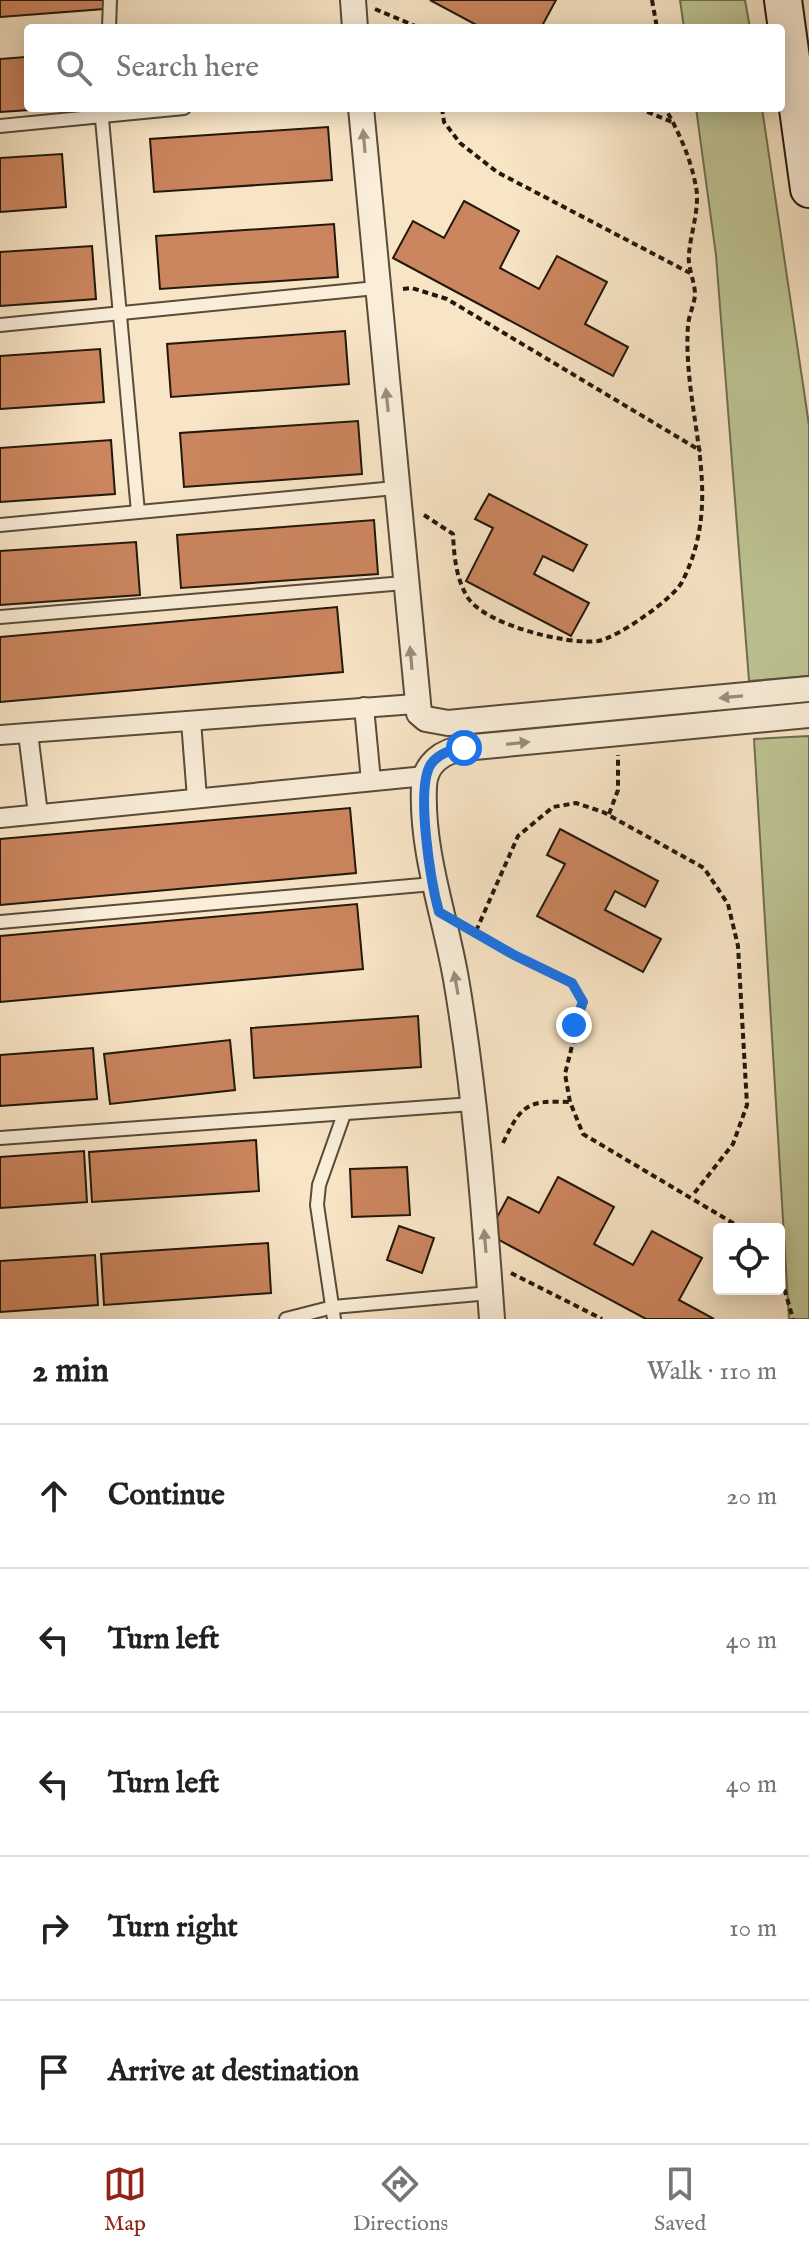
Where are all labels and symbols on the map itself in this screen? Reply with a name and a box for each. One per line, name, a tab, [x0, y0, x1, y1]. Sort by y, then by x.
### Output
one-way arrow	[357, 128, 370, 153]
one-way arrow	[380, 387, 393, 412]
one-way arrow	[404, 645, 417, 670]
one-way arrow	[718, 690, 743, 703]
route start	[446, 730, 482, 766]
one-way arrow	[506, 736, 531, 749]
one-way arrow	[449, 970, 462, 995]
route end	[556, 1007, 592, 1043]
one-way arrow	[478, 1228, 491, 1253]

